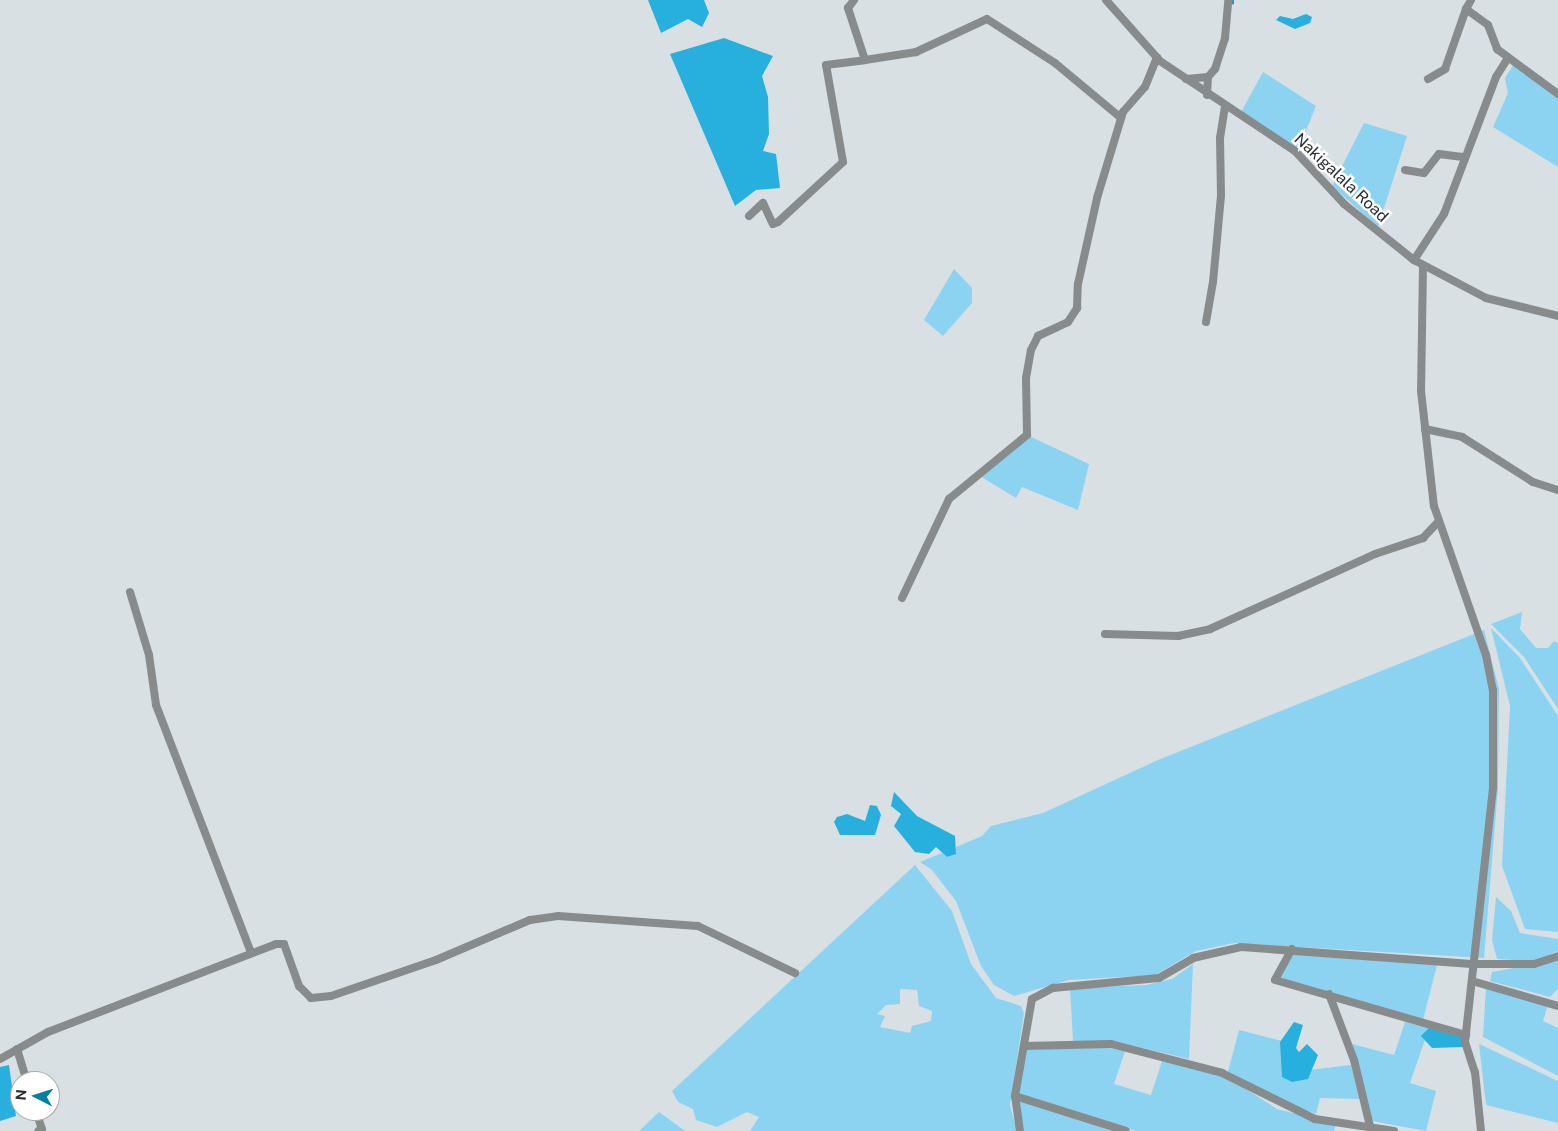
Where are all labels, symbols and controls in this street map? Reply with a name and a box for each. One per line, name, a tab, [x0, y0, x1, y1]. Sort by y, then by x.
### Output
street label: Nakigalala Road	[1290, 130, 1392, 226]
north arrow	[10, 1071, 60, 1121]
text: N	[13, 1089, 29, 1101]

